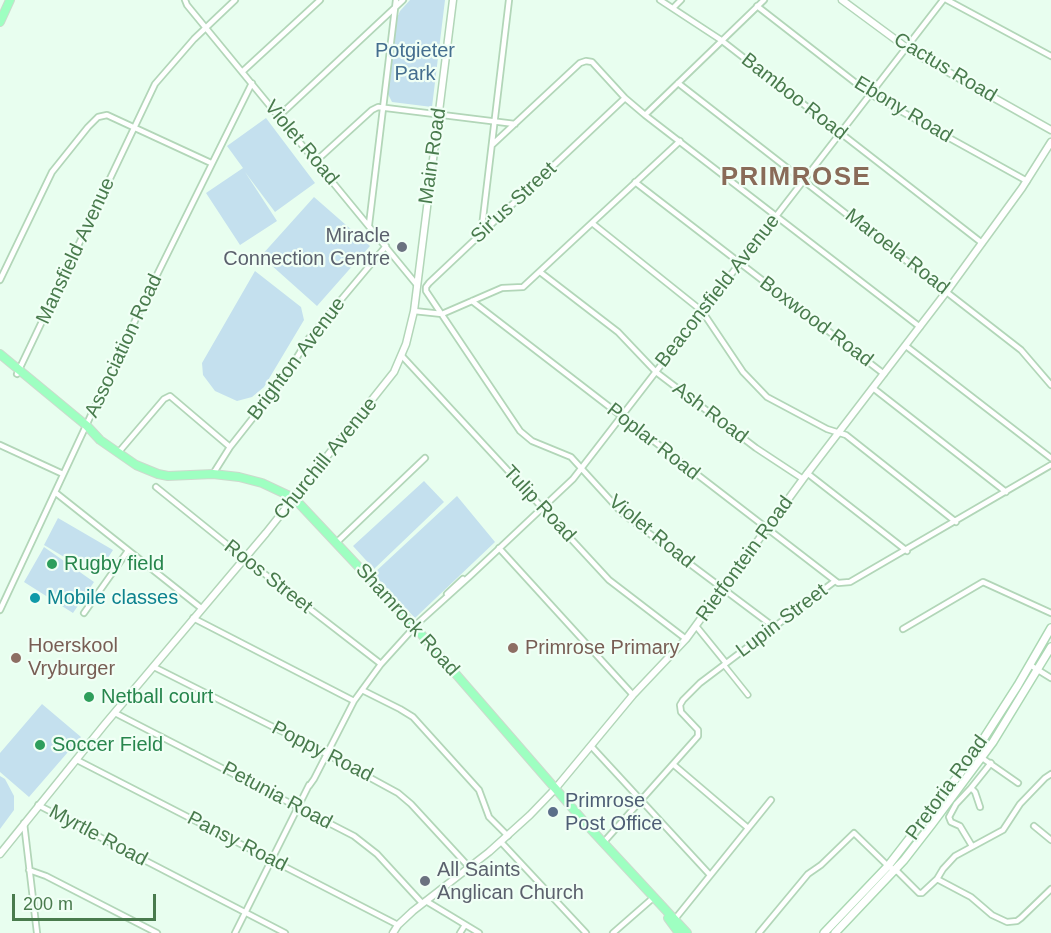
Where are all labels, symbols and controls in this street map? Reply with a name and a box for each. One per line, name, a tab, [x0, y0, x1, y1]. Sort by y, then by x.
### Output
street label: Cactus Road	[889, 28, 1001, 108]
park label: Potgieter Park	[375, 39, 455, 86]
street label: Bamboo Road	[736, 48, 852, 146]
street label: Ebony Road	[850, 71, 956, 149]
street label: Violet Road	[259, 96, 343, 190]
street label: Main Road	[414, 106, 452, 206]
street label: Sir'us Street	[466, 157, 562, 249]
district label: PRIMROSE	[721, 162, 871, 194]
street label: Mansfield Avenue	[32, 174, 120, 328]
street label: Maroela Road	[840, 204, 954, 300]
street label: Beaconsfield Avenue	[651, 210, 785, 372]
place label: Miracle Connection Centre	[223, 224, 390, 271]
marker: Miracle Connection Centre	[395, 240, 409, 254]
street label: Association Road	[80, 270, 168, 422]
street label: Boxwood Road	[755, 272, 877, 372]
street label: Brighton Avenue	[243, 293, 351, 425]
street label: Ash Road	[668, 377, 752, 449]
street label: Churchill Avenue	[269, 393, 383, 525]
street label: Poplar Road	[602, 398, 704, 486]
street label: Tulip Road	[497, 461, 581, 547]
street label: Violet Road	[603, 490, 699, 574]
street label: Rietfontein Road	[692, 492, 798, 626]
street label: Roos Street	[219, 535, 317, 619]
place label: Rugby field	[64, 552, 164, 576]
marker: Rugby field	[45, 557, 59, 571]
street label: Shamrock Road	[350, 559, 464, 681]
street label: Lupin Street	[732, 579, 832, 663]
place label: Mobile classes	[47, 586, 178, 610]
marker: Mobile classes	[28, 591, 42, 605]
place label: Hoerskool Vryburger	[28, 634, 118, 681]
place label: Primrose Primary	[525, 636, 679, 660]
marker: Primrose Primary	[506, 641, 520, 655]
marker: Hoerskool Vryburger	[9, 651, 23, 665]
place label: Netball court	[101, 685, 213, 709]
marker: Netball court	[82, 690, 96, 704]
street label: Poppy Road	[268, 716, 376, 788]
street label: Pretoria Road	[901, 731, 993, 845]
place label: Soccer Field	[52, 733, 163, 757]
marker: Soccer Field	[33, 738, 47, 752]
street label: Petunia Road	[218, 757, 336, 835]
place label: Primrose Post Office	[565, 789, 662, 836]
street label: Myrtle Road	[45, 800, 151, 872]
marker: Primrose Post Office	[546, 805, 560, 819]
street label: Pansy Road	[183, 807, 291, 877]
place label: All Saints Anglican Church	[437, 858, 584, 905]
marker: All Saints Anglican Church	[418, 874, 432, 888]
scale bar	[15, 882, 159, 920]
text: 200 m	[23, 894, 73, 914]

